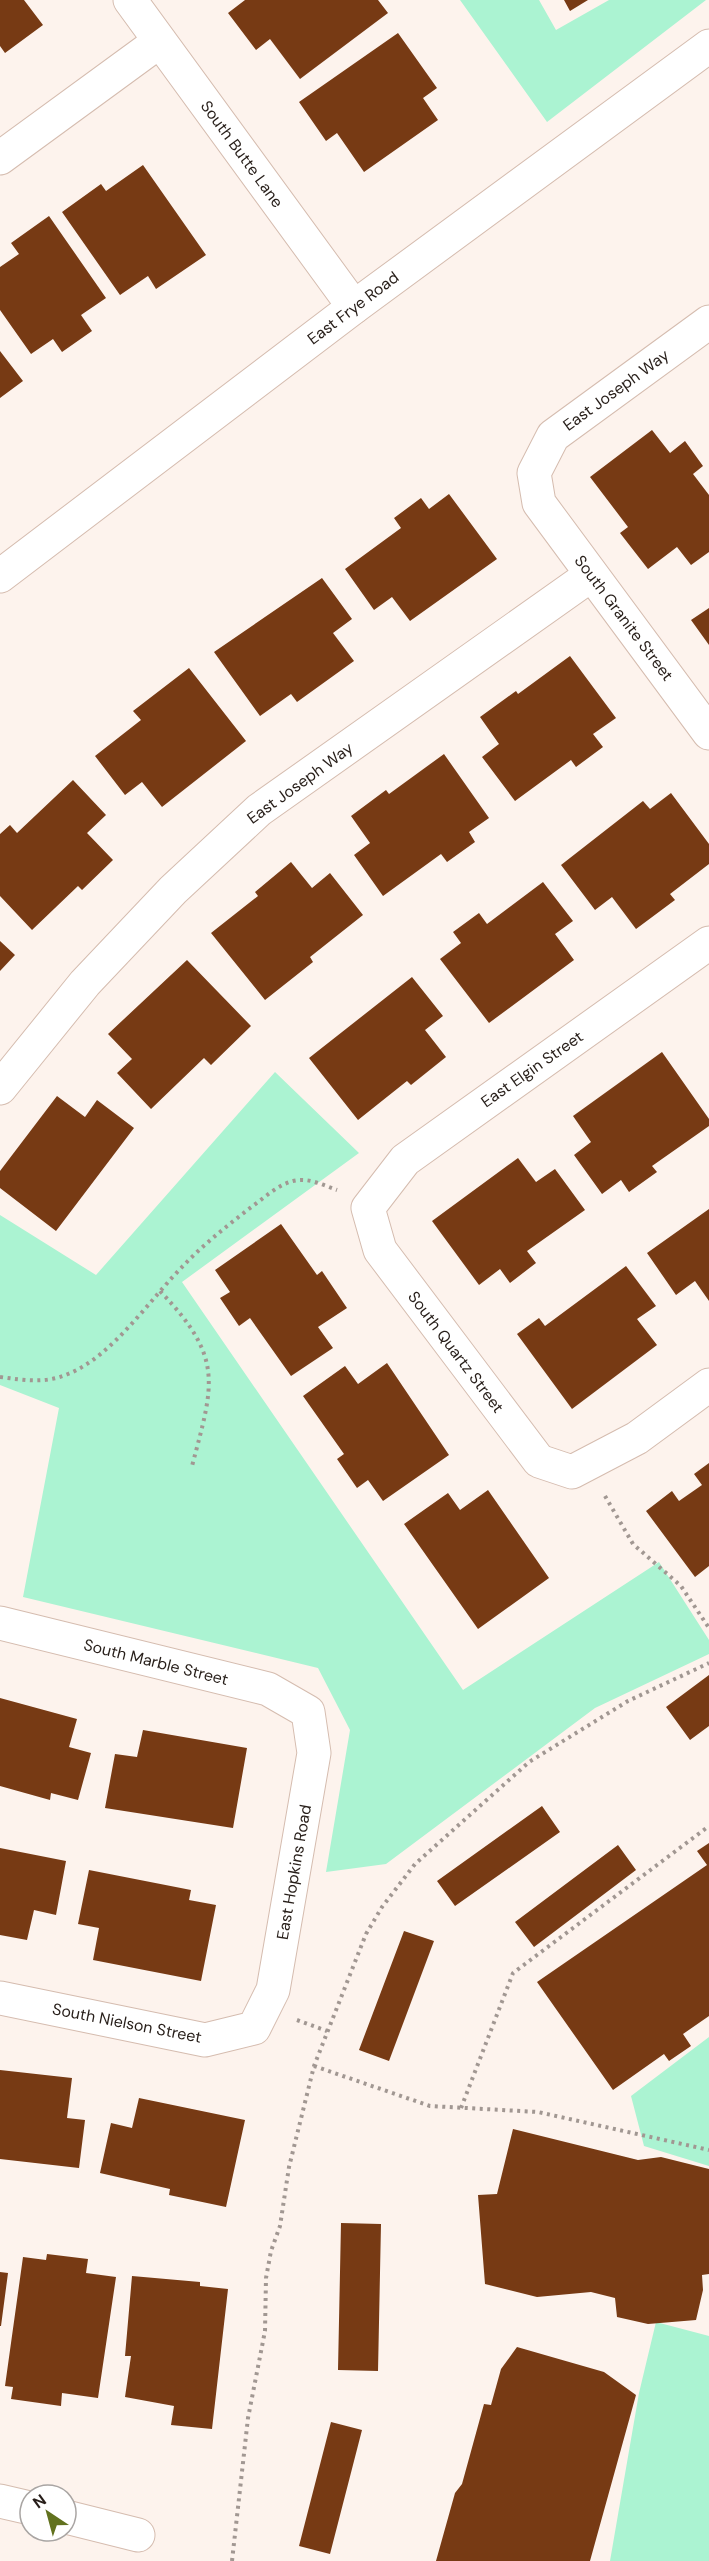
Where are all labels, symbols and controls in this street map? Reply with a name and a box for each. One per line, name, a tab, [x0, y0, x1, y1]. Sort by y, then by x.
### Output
street label: South Butte Lane	[196, 96, 288, 212]
street label: East Frye Road	[303, 267, 403, 349]
street label: East Joseph Way	[559, 344, 673, 436]
street label: South Granite Street	[570, 551, 678, 685]
street label: East Joseph Way	[243, 737, 357, 829]
street label: East Elgin Street	[477, 1026, 587, 1112]
street label: South Quartz Street	[403, 1287, 509, 1417]
street label: South Marble Street	[82, 1634, 230, 1690]
street label: East Hopkins Road	[272, 1803, 316, 1941]
street label: South Nielson Street	[51, 1998, 203, 2048]
north arrow	[18, 2483, 78, 2543]
text: N	[29, 2489, 50, 2513]

